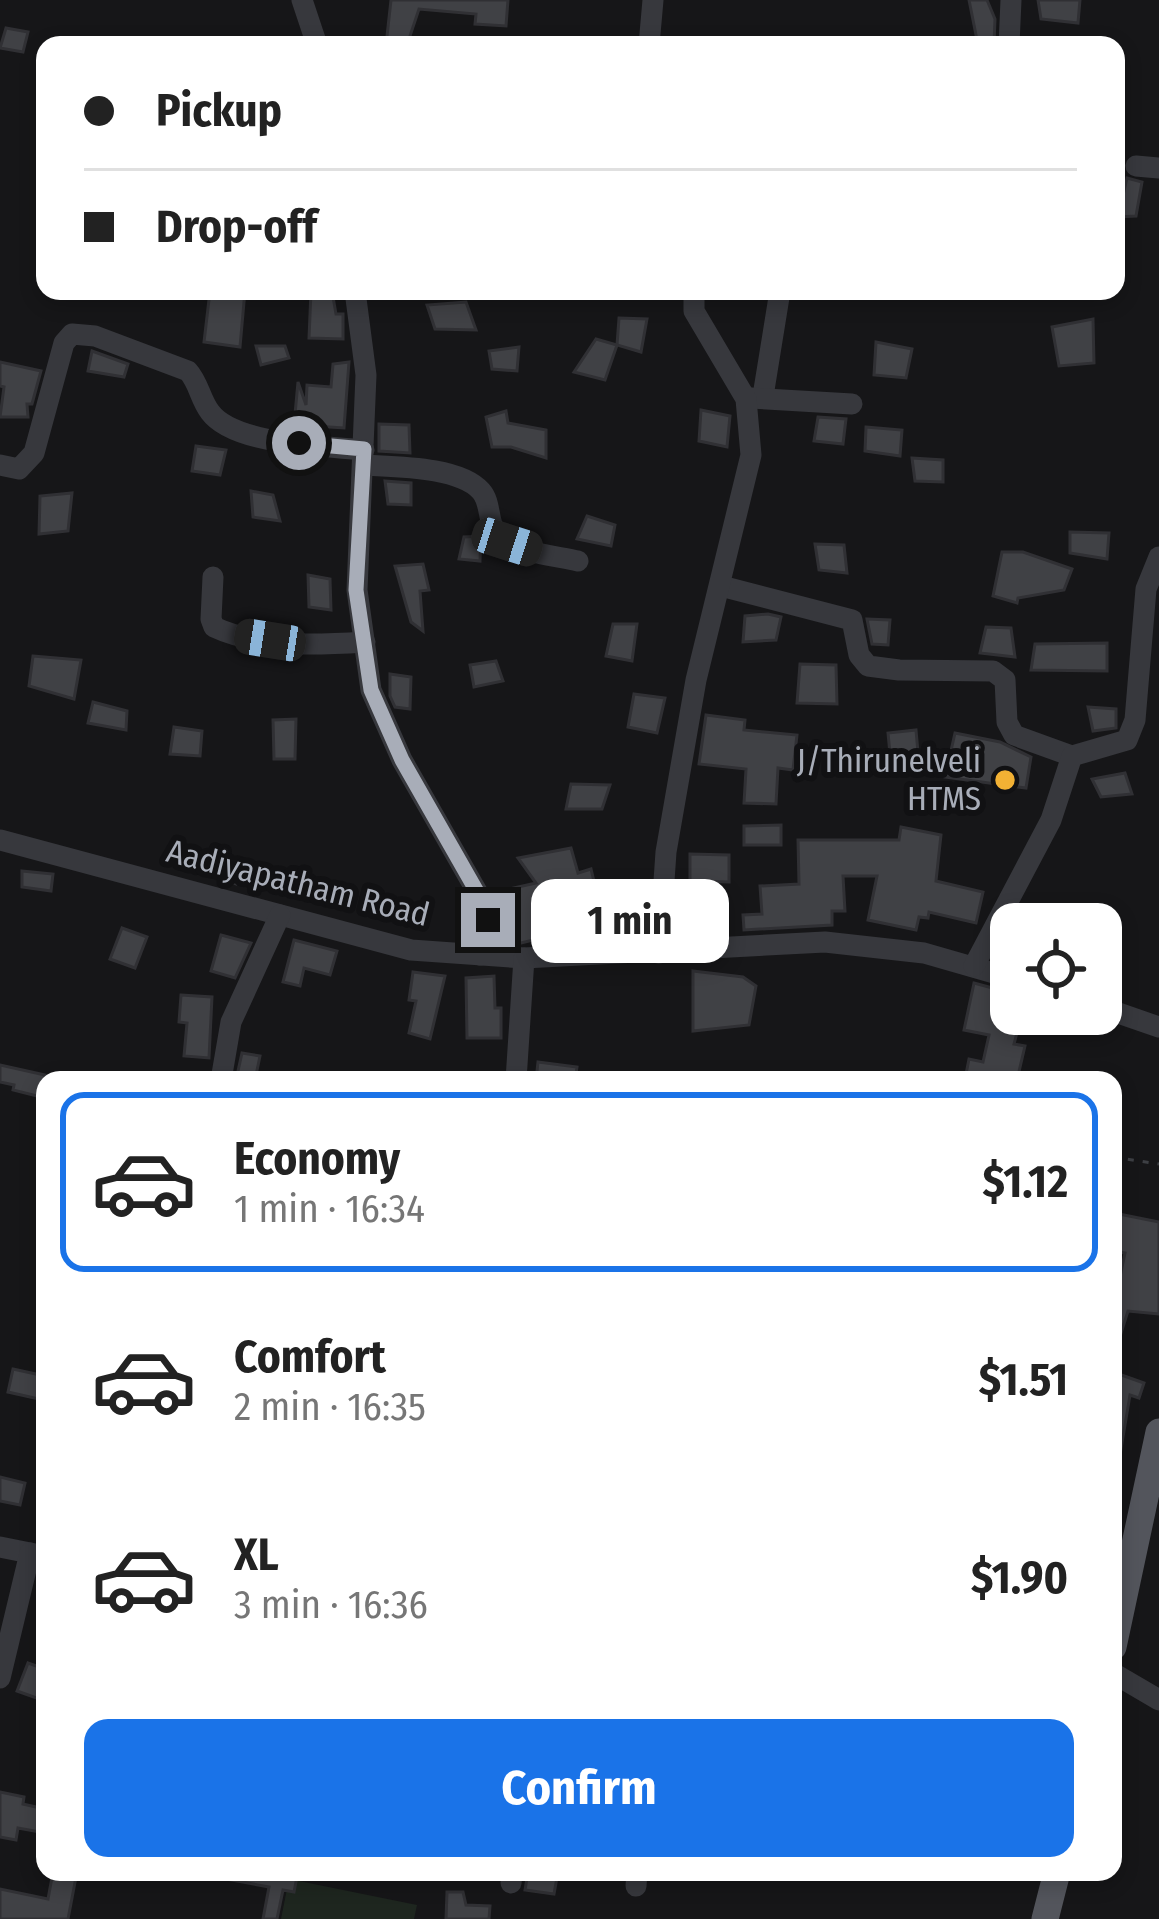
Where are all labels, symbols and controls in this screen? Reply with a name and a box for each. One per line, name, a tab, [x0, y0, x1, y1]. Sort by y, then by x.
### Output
text: Pickup	[156, 84, 282, 138]
text: Drop-off	[156, 200, 317, 254]
route start	[272, 416, 326, 470]
car	[467, 514, 547, 570]
car	[232, 617, 308, 663]
place label: J/Thirunelveli HTMS	[797, 741, 981, 819]
marker: J/Thirunelveli HTMS	[992, 767, 1018, 793]
street label: Aadiyapatham Road	[163, 831, 433, 935]
callout: 1 min	[530, 878, 728, 962]
route end	[461, 893, 515, 947]
text: 1 min	[588, 898, 672, 944]
map controls	[990, 903, 1122, 1035]
button: locate	[990, 903, 1122, 1035]
icon: car	[90, 1128, 198, 1236]
text: Economy	[234, 1132, 400, 1186]
text: $1.12	[982, 1155, 1068, 1209]
text: 1 min · 16:34	[234, 1186, 425, 1232]
icon: car	[90, 1326, 198, 1434]
text: Comfort	[234, 1330, 386, 1384]
text: $1.51	[979, 1353, 1068, 1407]
text: 2 min · 16:35	[234, 1384, 426, 1430]
icon: car	[90, 1524, 198, 1632]
text: XL	[234, 1528, 279, 1582]
text: $1.90	[971, 1551, 1068, 1605]
text: 3 min · 16:36	[234, 1582, 428, 1628]
button: Confirm	[84, 1719, 1074, 1857]

